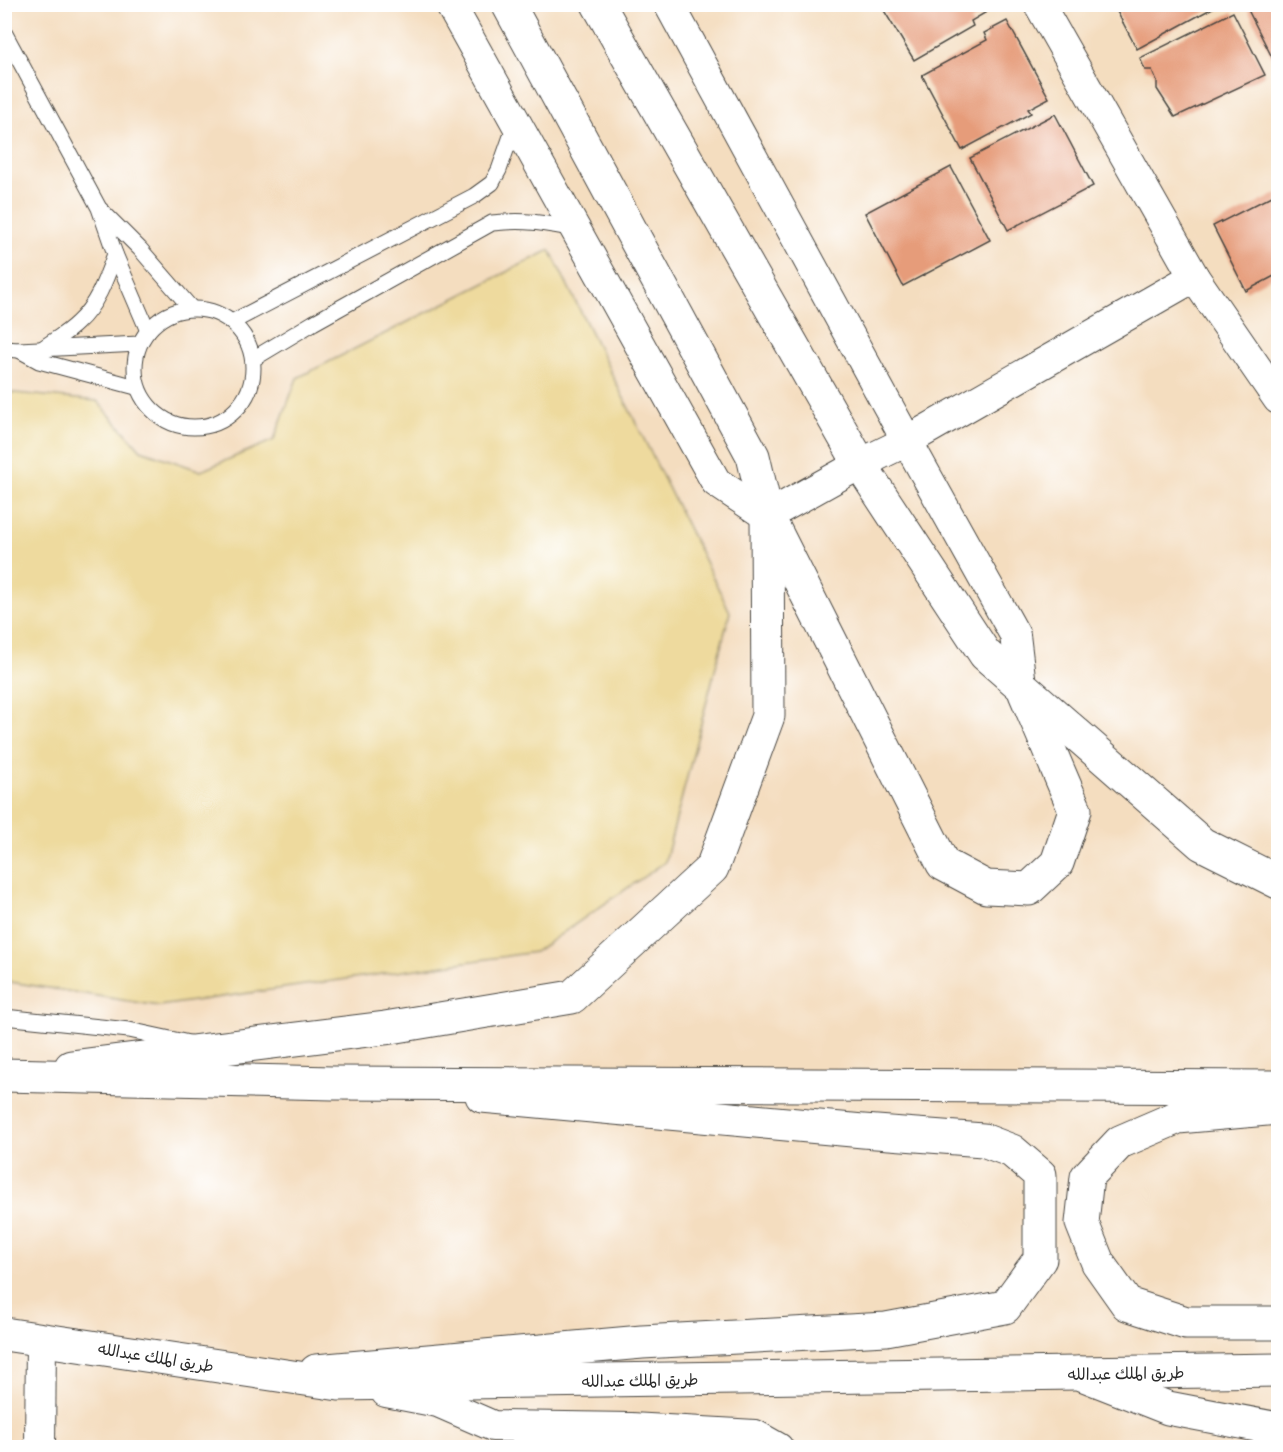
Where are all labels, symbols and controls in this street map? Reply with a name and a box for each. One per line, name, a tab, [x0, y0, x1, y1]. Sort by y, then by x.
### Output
street label: طريق الملك عبدالله	[97, 1338, 215, 1376]
street label: طريق الملك عبدالله	[1067, 1362, 1185, 1384]
street label: طريق الملك عبدالله	[581, 1369, 699, 1391]

